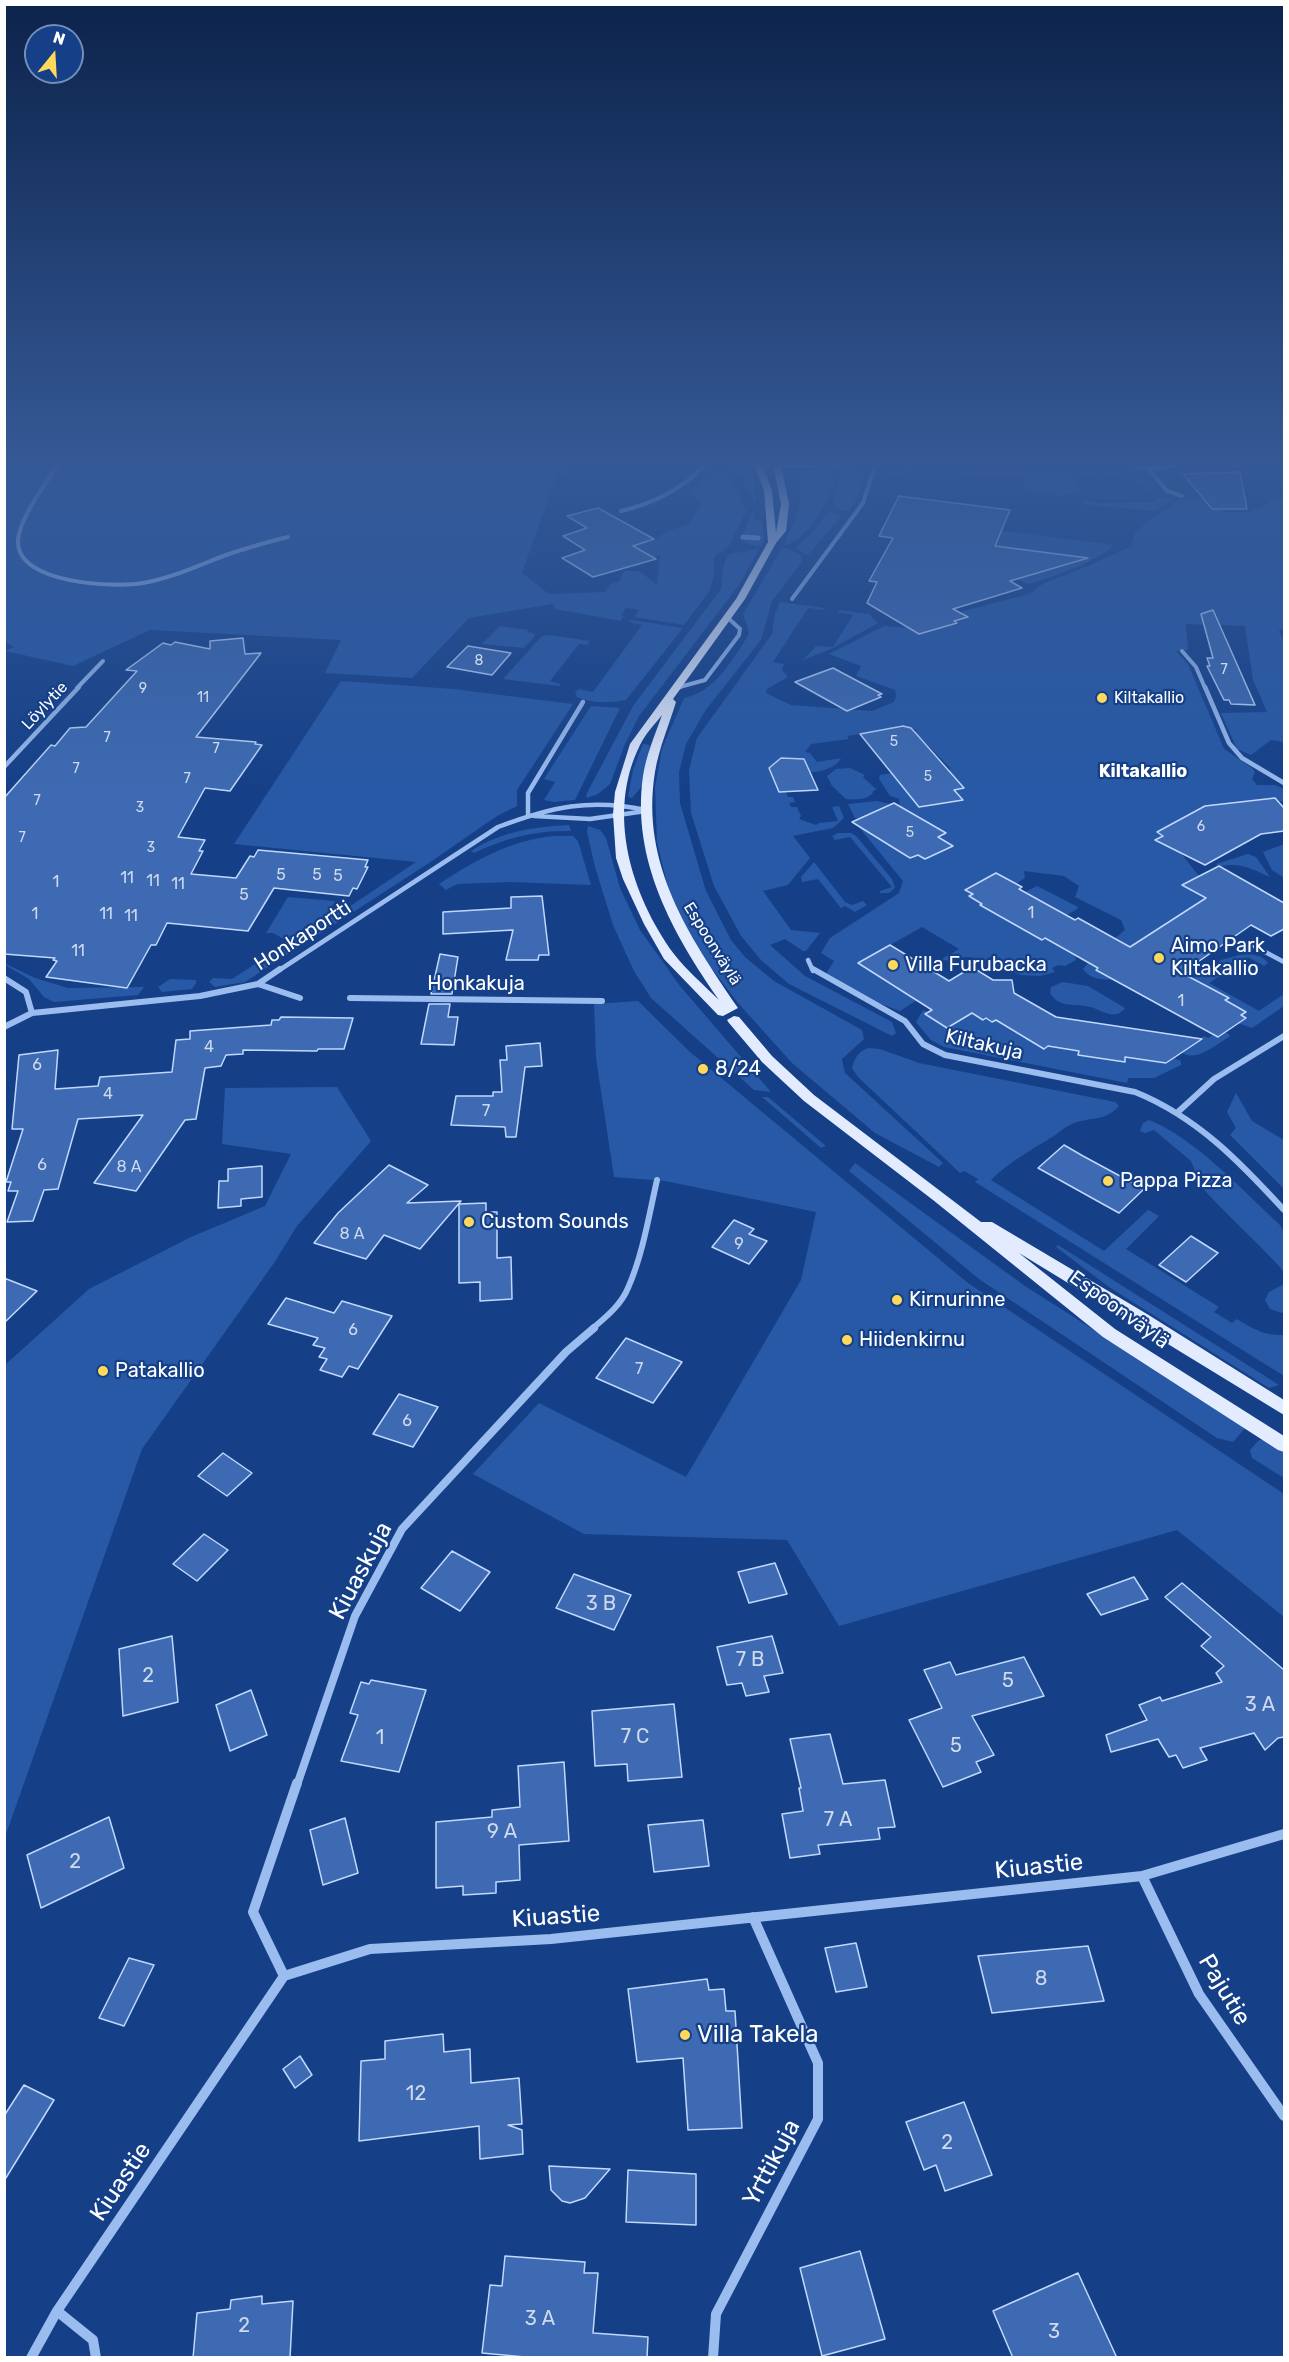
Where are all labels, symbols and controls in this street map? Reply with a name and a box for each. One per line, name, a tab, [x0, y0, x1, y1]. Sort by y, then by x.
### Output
north arrow	[24, 24, 84, 84]
text: N	[51, 27, 68, 49]
house number: 8	[475, 653, 483, 669]
house number: 7	[1220, 662, 1228, 678]
street label: Löylytie	[18, 678, 72, 734]
house number: 9	[139, 681, 147, 697]
place label: Kiltakallio	[1114, 688, 1184, 708]
house number: 11	[197, 690, 209, 706]
marker: Kiltakallio	[1095, 691, 1109, 705]
house number: 7	[103, 730, 111, 746]
house number: 5	[890, 734, 898, 750]
house number: 7	[212, 741, 220, 757]
house number: 7	[72, 761, 80, 777]
district label: Kiltakallio	[1099, 761, 1187, 783]
house number: 5	[924, 769, 932, 785]
house number: 7	[183, 771, 191, 787]
house number: 7	[33, 793, 41, 809]
house number: 3	[136, 800, 144, 816]
house number: 6	[1197, 819, 1205, 835]
house number: 5	[906, 825, 914, 841]
house number: 7	[18, 830, 26, 846]
house number: 3	[147, 840, 155, 856]
house number: 5	[276, 865, 286, 885]
house number: 5	[312, 865, 322, 885]
house number: 5	[333, 866, 343, 886]
house number: 11	[120, 868, 134, 888]
house number: 11	[146, 871, 160, 891]
house number: 1	[53, 872, 59, 892]
house number: 11	[171, 874, 185, 894]
house number: 5	[239, 885, 249, 905]
street label: Honkaportti	[250, 896, 356, 976]
street label: Espoonväylä	[679, 899, 745, 989]
house number: 1	[1028, 903, 1034, 923]
house number: 1	[32, 904, 38, 924]
house number: 11	[99, 904, 113, 924]
house number: 11	[124, 906, 138, 926]
place label: Aimo Park Kiltakallio	[1171, 934, 1265, 981]
house number: 11	[71, 941, 85, 961]
marker: Aimo Park Kiltakallio	[1152, 951, 1166, 965]
place label: Villa Furubacka	[905, 953, 1047, 977]
marker: Villa Furubacka	[886, 958, 900, 972]
street label: Honkakuja	[427, 972, 525, 996]
house number: 1	[1178, 991, 1184, 1011]
street label: Kiltakuja	[943, 1024, 1025, 1066]
house number: 4	[204, 1037, 214, 1057]
house number: 6	[32, 1055, 42, 1075]
place label: 8/24	[715, 1057, 761, 1081]
marker: 8/24	[696, 1062, 710, 1076]
house number: 4	[103, 1084, 113, 1104]
house number: 7	[482, 1101, 490, 1121]
house number: 6	[37, 1155, 47, 1175]
house number: 8 A	[117, 1157, 141, 1177]
place label: Pappa Pizza	[1120, 1169, 1233, 1193]
marker: Pappa Pizza	[1101, 1174, 1115, 1188]
place label: Custom Sounds	[481, 1210, 629, 1234]
marker: Custom Sounds	[462, 1215, 476, 1229]
house number: 8 A	[340, 1224, 364, 1244]
house number: 9	[734, 1234, 744, 1254]
street label: Espoonväylä	[1064, 1266, 1174, 1354]
place label: Kirnurinne	[909, 1288, 1005, 1312]
marker: Kirnurinne	[890, 1293, 904, 1307]
house number: 6	[348, 1320, 358, 1340]
place label: Hiidenkirnu	[859, 1328, 965, 1352]
marker: Hiidenkirnu	[840, 1333, 854, 1347]
place label: Patakallio	[115, 1359, 205, 1383]
house number: 7	[635, 1359, 643, 1379]
marker: Patakallio	[96, 1364, 110, 1378]
house number: 6	[402, 1411, 412, 1431]
street label: Kiuaskuja	[323, 1517, 399, 1625]
house number: 3 B	[586, 1592, 616, 1616]
house number: 7 B	[736, 1648, 764, 1672]
house number: 2	[142, 1664, 154, 1688]
house number: 5	[1002, 1669, 1014, 1693]
house number: 3 A	[1245, 1693, 1275, 1717]
house number: 7 C	[621, 1725, 649, 1749]
house number: 1	[376, 1726, 384, 1750]
house number: 5	[950, 1734, 962, 1758]
house number: 7 A	[824, 1808, 852, 1832]
house number: 9 A	[487, 1820, 517, 1844]
street label: Kiuastie	[993, 1848, 1085, 1886]
house number: 2	[69, 1850, 81, 1874]
street label: Kiuastie	[511, 1900, 601, 1934]
street label: Pajutie	[1192, 1949, 1256, 2031]
house number: 8	[1035, 1967, 1047, 1991]
place label: Villa Takela	[697, 2021, 818, 2049]
marker: Villa Takela	[678, 2028, 692, 2042]
house number: 12	[406, 2082, 426, 2106]
street label: Yrttikuja	[737, 2115, 807, 2211]
house number: 2	[941, 2131, 953, 2155]
street label: Kiuastie	[84, 2137, 158, 2227]
house number: 3 A	[525, 2307, 555, 2331]
house number: 2	[238, 2314, 250, 2338]
house number: 3	[1048, 2320, 1060, 2344]

